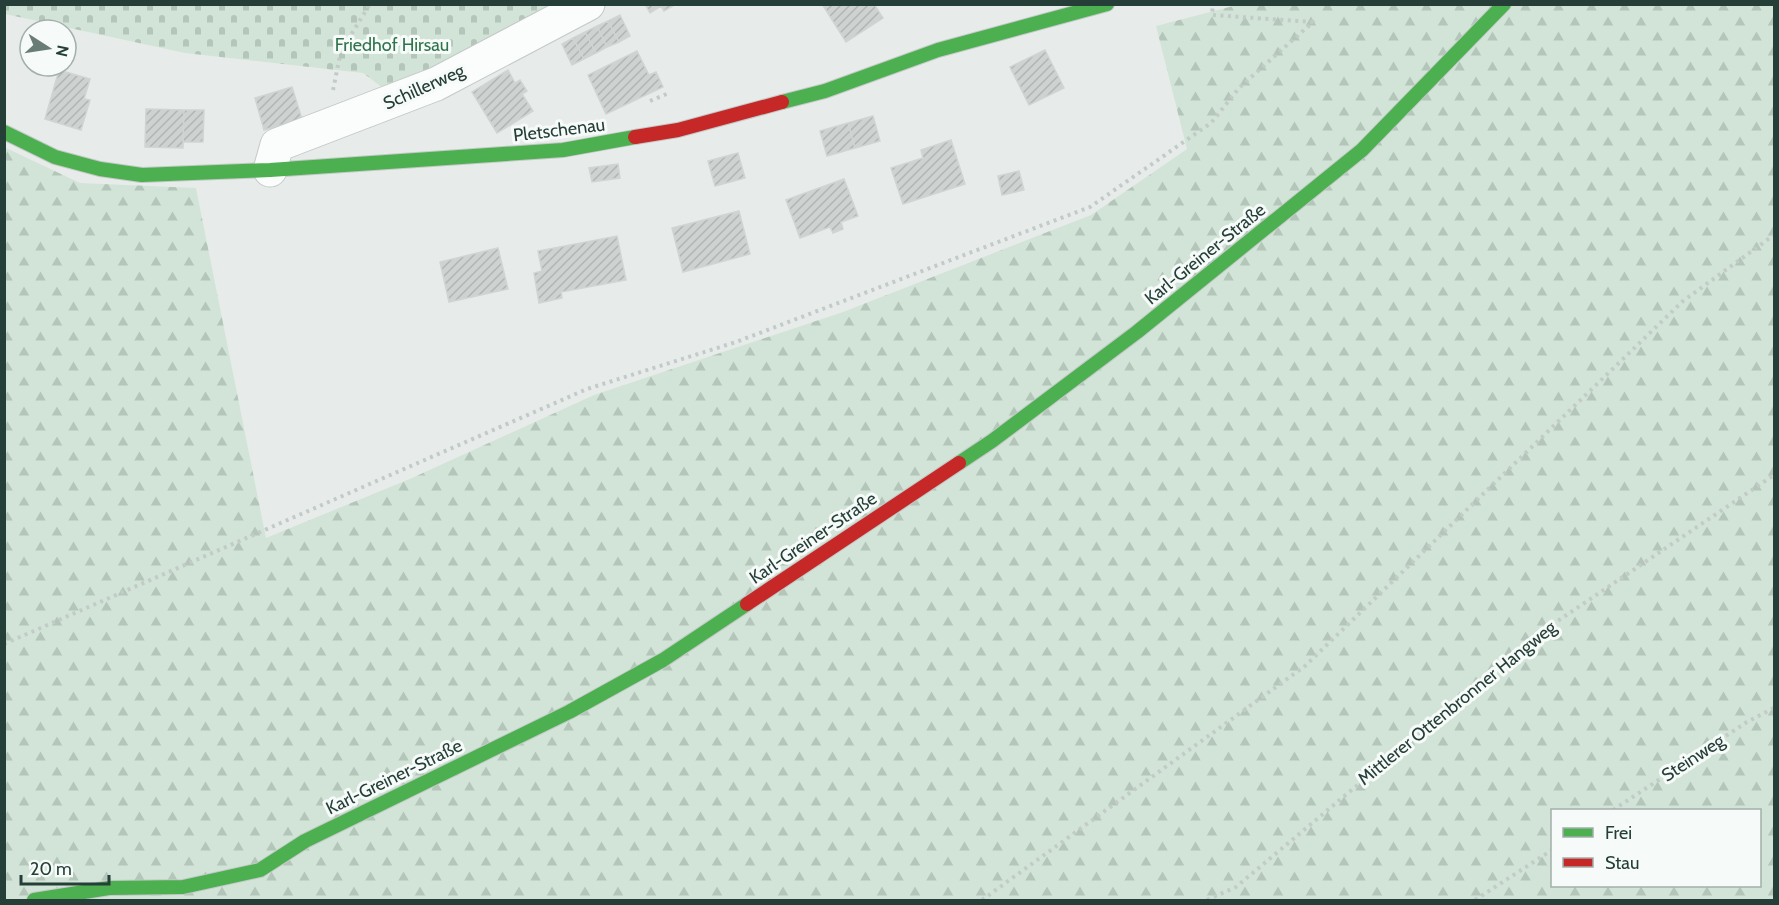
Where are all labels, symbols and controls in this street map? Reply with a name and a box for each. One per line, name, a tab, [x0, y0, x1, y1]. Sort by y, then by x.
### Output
north arrow	[18, 18, 78, 78]
park label: Friedhof Hirsau	[335, 34, 449, 56]
text: N	[52, 44, 73, 59]
street label: Schillerweg	[380, 59, 469, 115]
street label: Pletschenau	[512, 113, 606, 147]
street label: Karl-Greiner-Straße	[1140, 199, 1270, 309]
street label: Karl-Greiner-Straße	[745, 487, 881, 589]
street label: Mittlerer Ottenbronner Hangweg	[1353, 615, 1562, 790]
street label: Steinweg	[1658, 729, 1729, 786]
street label: Karl-Greiner-Straße	[322, 734, 466, 820]
legend	[1551, 809, 1761, 887]
text: Frei	[1605, 822, 1632, 844]
scale bar	[21, 848, 110, 886]
text: Stau	[1605, 852, 1639, 874]
text: 20 m	[30, 858, 72, 880]

